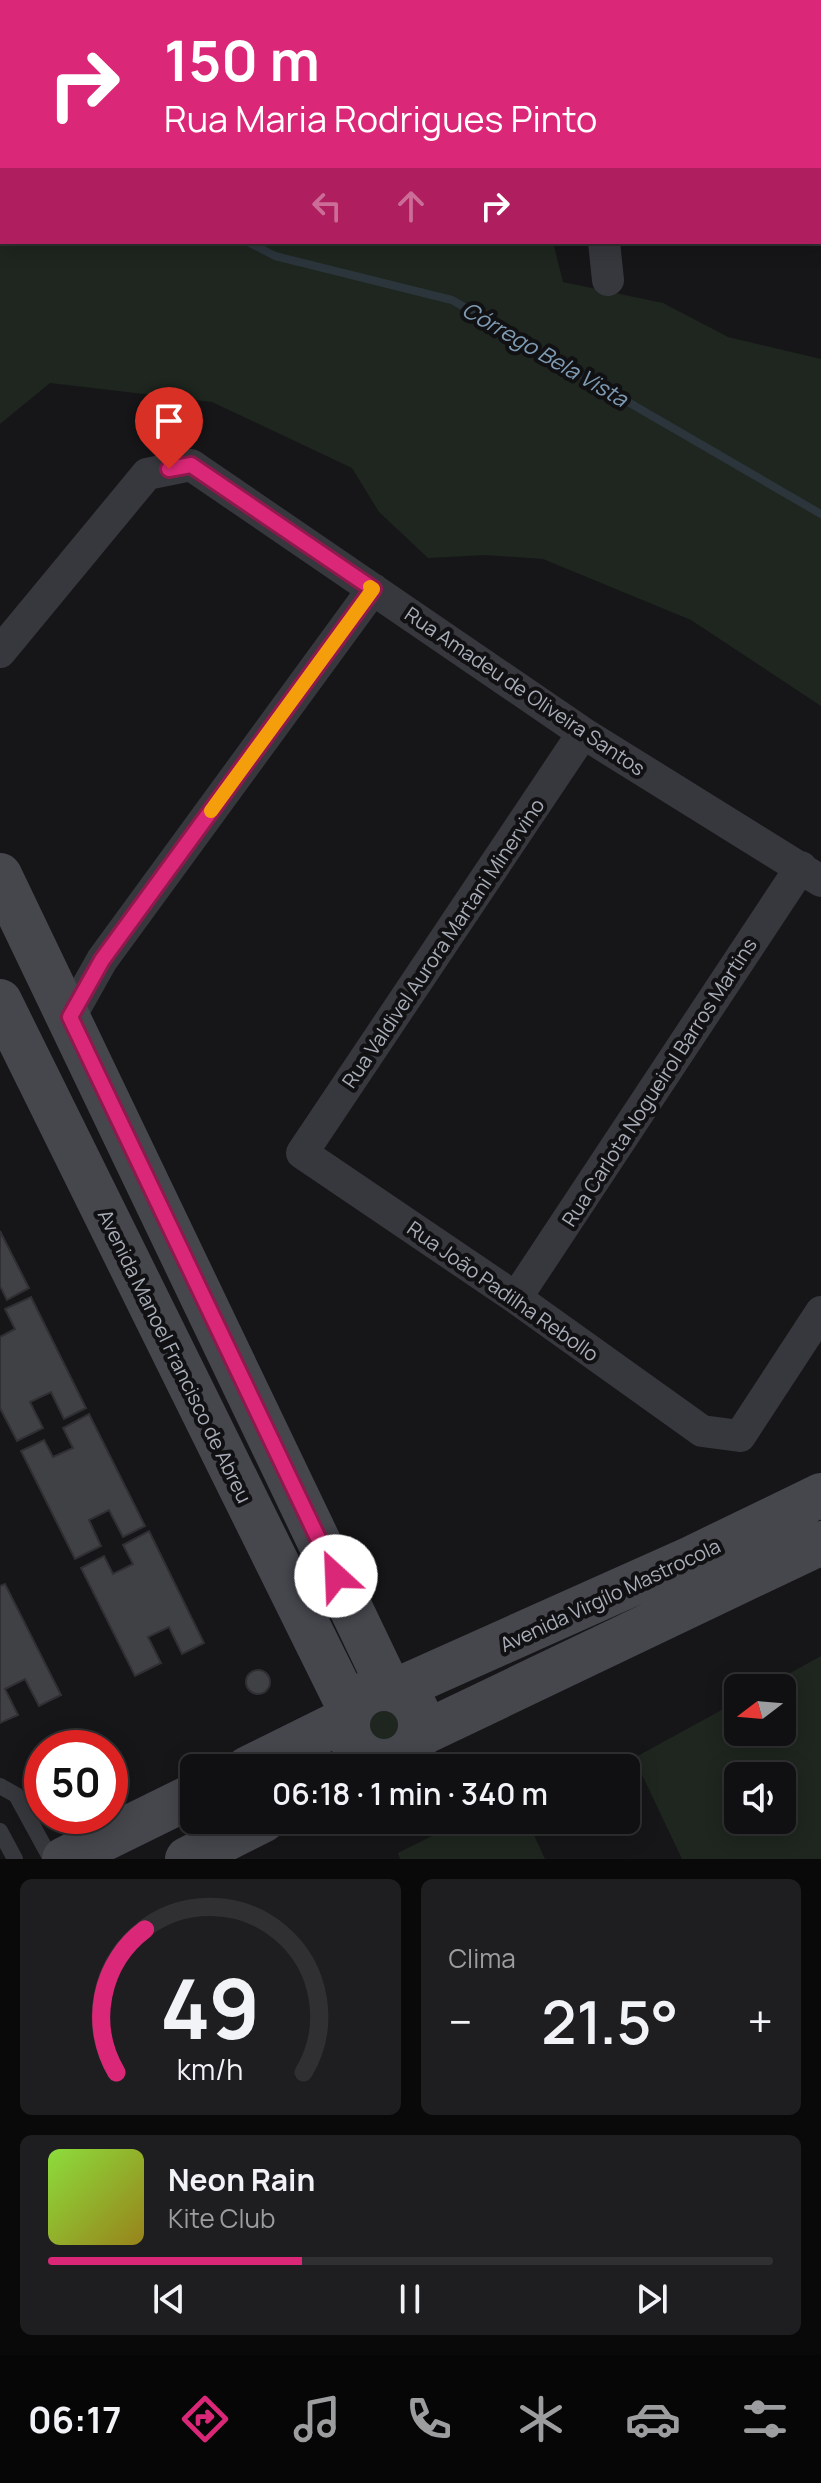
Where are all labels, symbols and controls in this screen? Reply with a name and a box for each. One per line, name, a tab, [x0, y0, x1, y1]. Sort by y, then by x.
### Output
text: 150 m	[164, 21, 320, 98]
icon: right	[32, 32, 136, 136]
text: Rua Maria Rodrigues Pinto	[164, 94, 597, 143]
icon: left	[305, 184, 349, 228]
icon: ahead	[389, 184, 433, 228]
icon: right	[473, 184, 517, 228]
water label: Córrego Bela Vista	[457, 294, 635, 414]
pin	[135, 387, 203, 469]
icon: arrive	[147, 399, 191, 443]
street label: Rua Amadeu de Oliveira Santos	[400, 600, 650, 782]
street label: Rua Valdivel Aurora Martani Minervino	[336, 793, 550, 1093]
street label: Rua Carlota Nogueirol Barros Martins	[555, 932, 763, 1232]
street label: Avenida Manoel Francisco de Abreu	[92, 1205, 258, 1507]
street label: Rua João Padilha Rebollo	[402, 1215, 604, 1367]
street label: Avenida Virgílo Mastrocola	[495, 1532, 725, 1658]
position arrow	[294, 1534, 378, 1618]
north arrow	[724, 1674, 796, 1746]
map controls	[724, 1674, 796, 1834]
speed limit sign: 50	[24, 1730, 128, 1834]
button: sound	[724, 1762, 796, 1834]
text: 06:18 · 1 min · 340 m	[272, 1773, 548, 1814]
text: Clima	[449, 1940, 516, 1976]
text: 49	[160, 1950, 260, 2064]
text: 21.5°	[541, 1980, 679, 2062]
text: −	[449, 1991, 472, 2051]
text: +	[748, 1991, 773, 2051]
text: km/h	[177, 2050, 243, 2089]
text: Neon Rain	[168, 2159, 315, 2200]
text: Kite Club	[168, 2200, 275, 2236]
icon: previous	[147, 2277, 191, 2321]
icon: pause	[388, 2277, 432, 2321]
icon: next	[630, 2277, 674, 2321]
icon: directions	[177, 2391, 233, 2447]
icon: music	[289, 2391, 345, 2447]
icon: phone	[401, 2391, 457, 2447]
icon: climate	[513, 2391, 569, 2447]
icon: car	[625, 2391, 681, 2447]
icon: filters	[737, 2391, 793, 2447]
text: 06:17	[28, 2395, 121, 2444]

